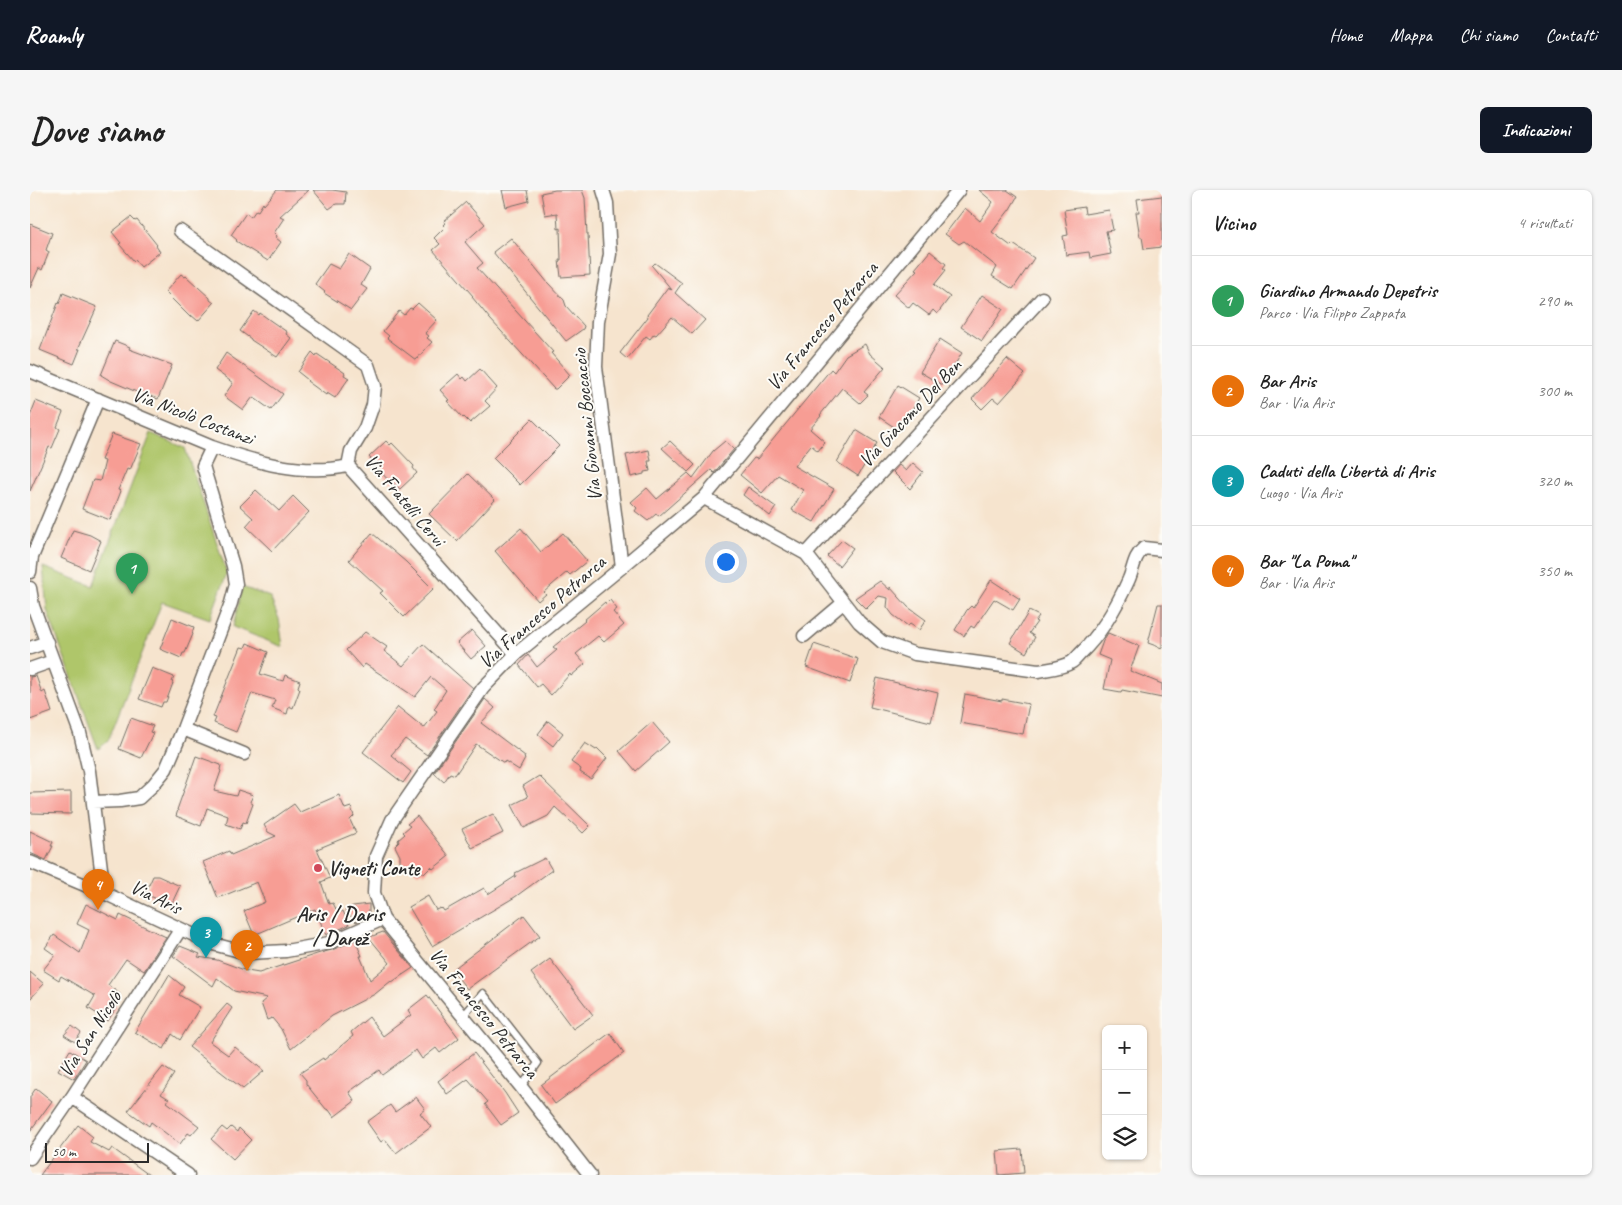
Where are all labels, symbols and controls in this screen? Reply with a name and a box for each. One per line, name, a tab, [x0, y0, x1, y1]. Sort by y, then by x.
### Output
text: Roamly	[25, 20, 82, 50]
text: Home	[1330, 24, 1362, 46]
text: Mappa	[1390, 24, 1432, 46]
text: Chi siamo	[1460, 24, 1518, 46]
text: Contatti	[1546, 24, 1597, 46]
button: Indicazioni	[1480, 107, 1592, 153]
text: Dove siamo	[30, 108, 163, 153]
text: Vicino	[1212, 210, 1255, 236]
text: 4 risultati	[1518, 213, 1572, 233]
street label: Via Francesco Petrarca	[761, 255, 884, 396]
text: Giardino Armando Depetris	[1259, 279, 1437, 303]
text: 1	[1224, 291, 1232, 311]
text: 290 m	[1538, 291, 1572, 311]
text: Parco · Via Filippo Zappata	[1259, 303, 1405, 323]
street label: Via Giovanni Boccaccio	[566, 346, 607, 503]
street label: Via Giacomo Del Ben	[853, 353, 967, 472]
text: Bar Aris	[1259, 369, 1316, 393]
street label: Via Nicolò Costanzi	[129, 381, 259, 451]
text: 2	[1224, 381, 1232, 401]
text: 300 m	[1538, 381, 1572, 401]
text: Bar · Via Aris	[1259, 393, 1334, 413]
street label: Via Fratelli Cervi	[359, 449, 452, 553]
text: Caduti della Libertà di Aris	[1259, 459, 1435, 483]
text: 3	[1224, 471, 1232, 491]
text: 320 m	[1538, 471, 1572, 491]
text: Luogo · Via Aris	[1259, 483, 1342, 503]
street label: Via Francesco Petrarca	[473, 549, 612, 674]
your location	[713, 549, 739, 575]
text: Bar "La Poma"	[1259, 549, 1353, 573]
pin: 1	[116, 553, 148, 594]
text: 4	[1224, 561, 1232, 581]
text: 350 m	[1538, 561, 1572, 581]
text: Bar · Via Aris	[1259, 573, 1334, 593]
place label: Vigneti Conte	[328, 856, 421, 881]
marker: Vigneti Conte	[312, 862, 324, 874]
pin: 4	[82, 869, 114, 910]
street label: Via Aris	[126, 874, 188, 921]
district label: Aris / Daris / Darež	[296, 901, 386, 951]
pin: 3	[190, 917, 222, 958]
pin: 2	[231, 930, 263, 971]
street label: Via Francesco Petrarca	[424, 943, 545, 1085]
street label: Via San Nicolò	[53, 985, 128, 1082]
map controls	[1102, 1025, 1147, 1160]
button: +	[1102, 1025, 1147, 1070]
button: −	[1102, 1070, 1147, 1115]
button: layers	[1102, 1115, 1147, 1160]
scale bar	[45, 1140, 149, 1163]
text: 50 m	[52, 1143, 76, 1160]

